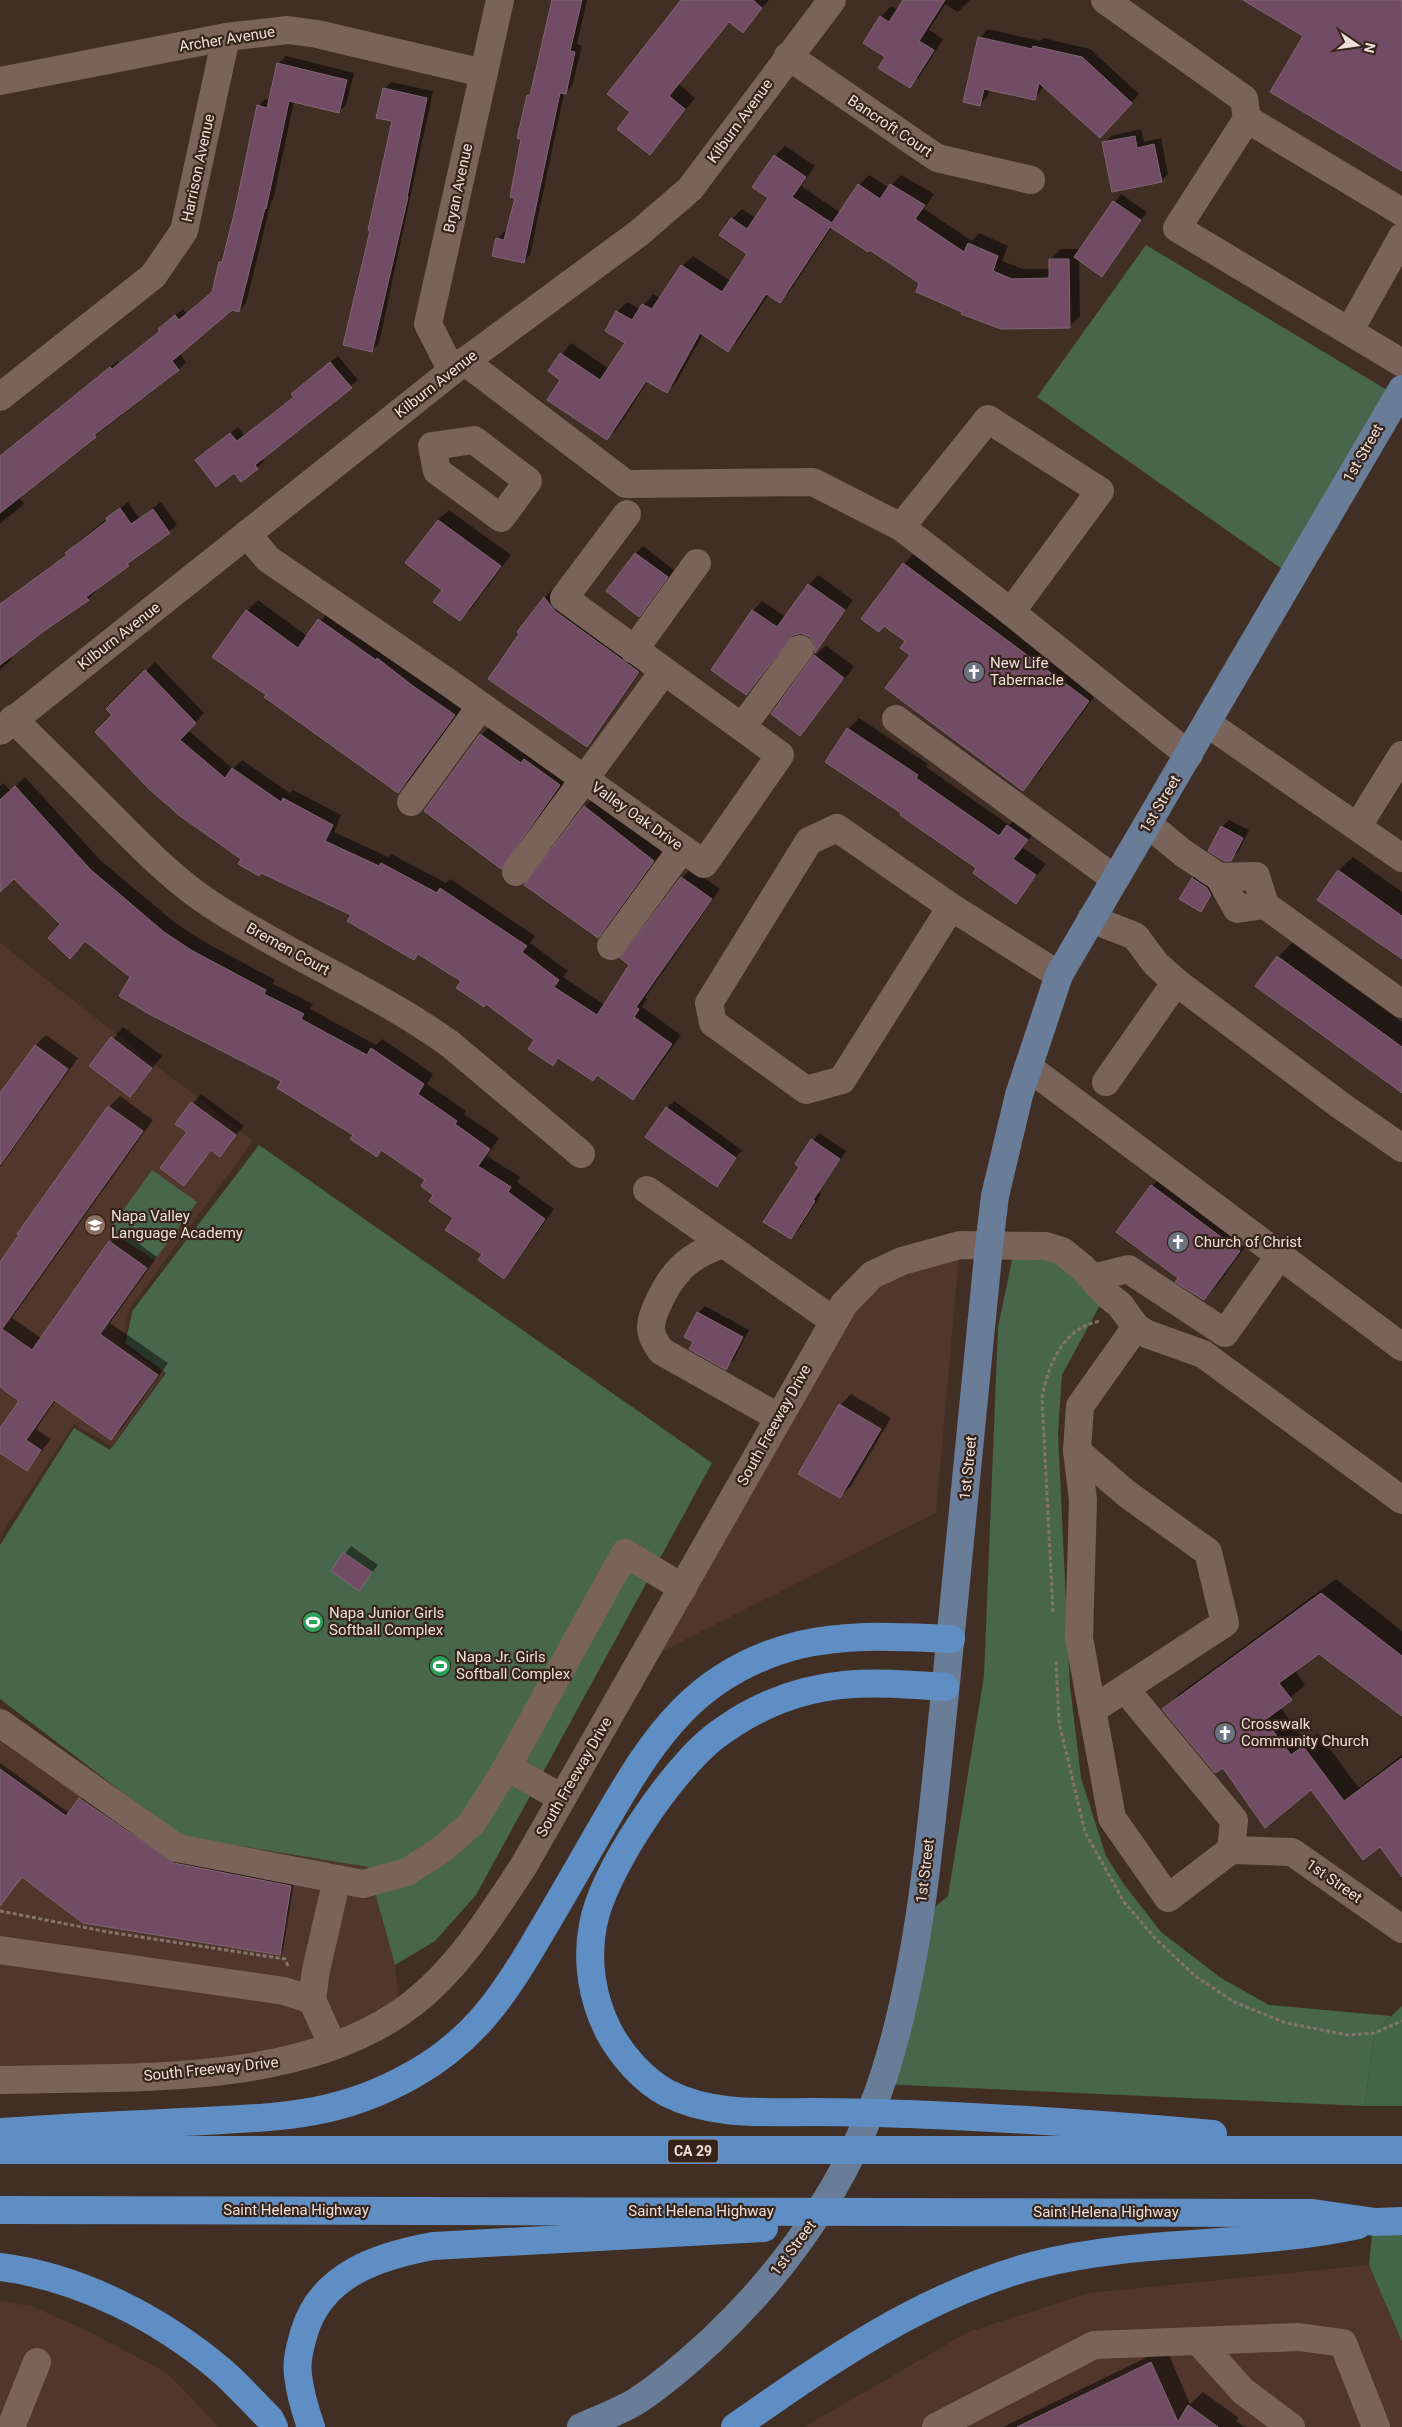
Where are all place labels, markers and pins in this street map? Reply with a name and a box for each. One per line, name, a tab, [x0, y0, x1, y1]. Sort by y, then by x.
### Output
place label: New Life Tabernacle	[990, 654, 1064, 689]
church icon: New Life Tabernacle	[962, 660, 986, 684]
place label: Napa Valley Language Academy	[111, 1207, 243, 1242]
school or university icon: Napa Valley Language Academy	[83, 1213, 107, 1237]
church icon: Church of Christ	[1166, 1230, 1190, 1254]
place label: Church of Christ	[1194, 1233, 1302, 1251]
place label: Napa Junior Girls Softball Complex	[329, 1604, 444, 1639]
sports icon: Napa Junior Girls Softball Complex	[301, 1610, 325, 1634]
place label: Napa Jr. Girls Softball Complex	[456, 1648, 571, 1683]
sports icon: Napa Jr. Girls Softball Complex	[428, 1654, 452, 1678]
place label: Crosswalk Community Church	[1241, 1715, 1369, 1750]
church icon: Crosswalk Community Church	[1213, 1721, 1237, 1745]

